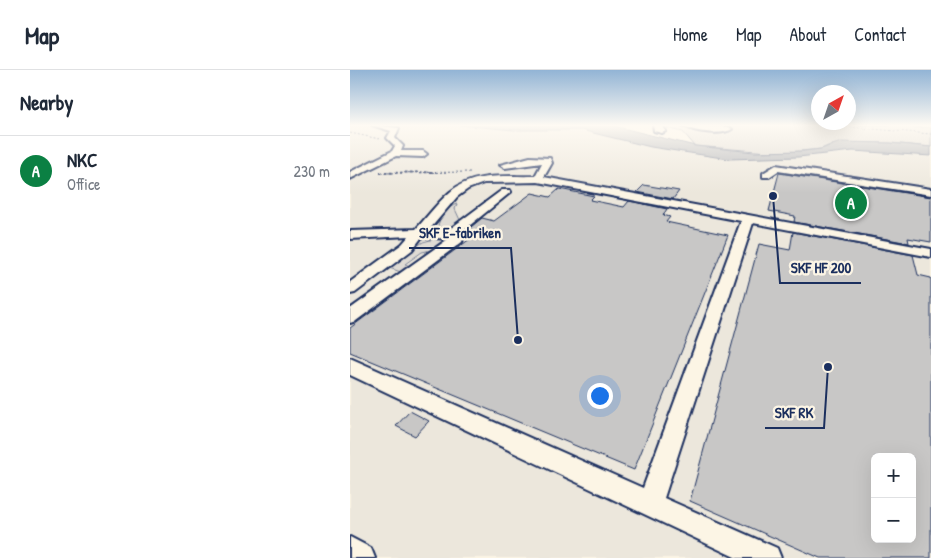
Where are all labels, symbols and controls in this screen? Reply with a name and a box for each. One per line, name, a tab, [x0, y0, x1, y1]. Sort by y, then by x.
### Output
text: Map	[25, 19, 59, 51]
text: Home	[673, 22, 708, 47]
text: Map	[736, 22, 761, 47]
text: About	[789, 22, 826, 47]
text: Contact	[854, 22, 906, 47]
north arrow	[811, 85, 856, 130]
text: Nearby	[20, 88, 73, 117]
text: NKC	[67, 147, 97, 173]
text: A	[32, 160, 40, 182]
text: 230 m	[294, 160, 330, 182]
text: Office	[67, 173, 100, 195]
pin: A	[835, 184, 867, 222]
callout: SKF E-fabriken	[409, 218, 511, 248]
text: SKF E-fabriken	[419, 222, 501, 243]
callout: SKF HF 200	[780, 253, 861, 283]
text: SKF HF 200	[791, 257, 851, 278]
your location	[587, 383, 613, 409]
callout: SKF RK	[765, 398, 824, 428]
text: SKF RK	[775, 402, 813, 423]
map controls	[871, 453, 916, 543]
button: +	[871, 453, 916, 498]
button: −	[871, 498, 916, 543]

